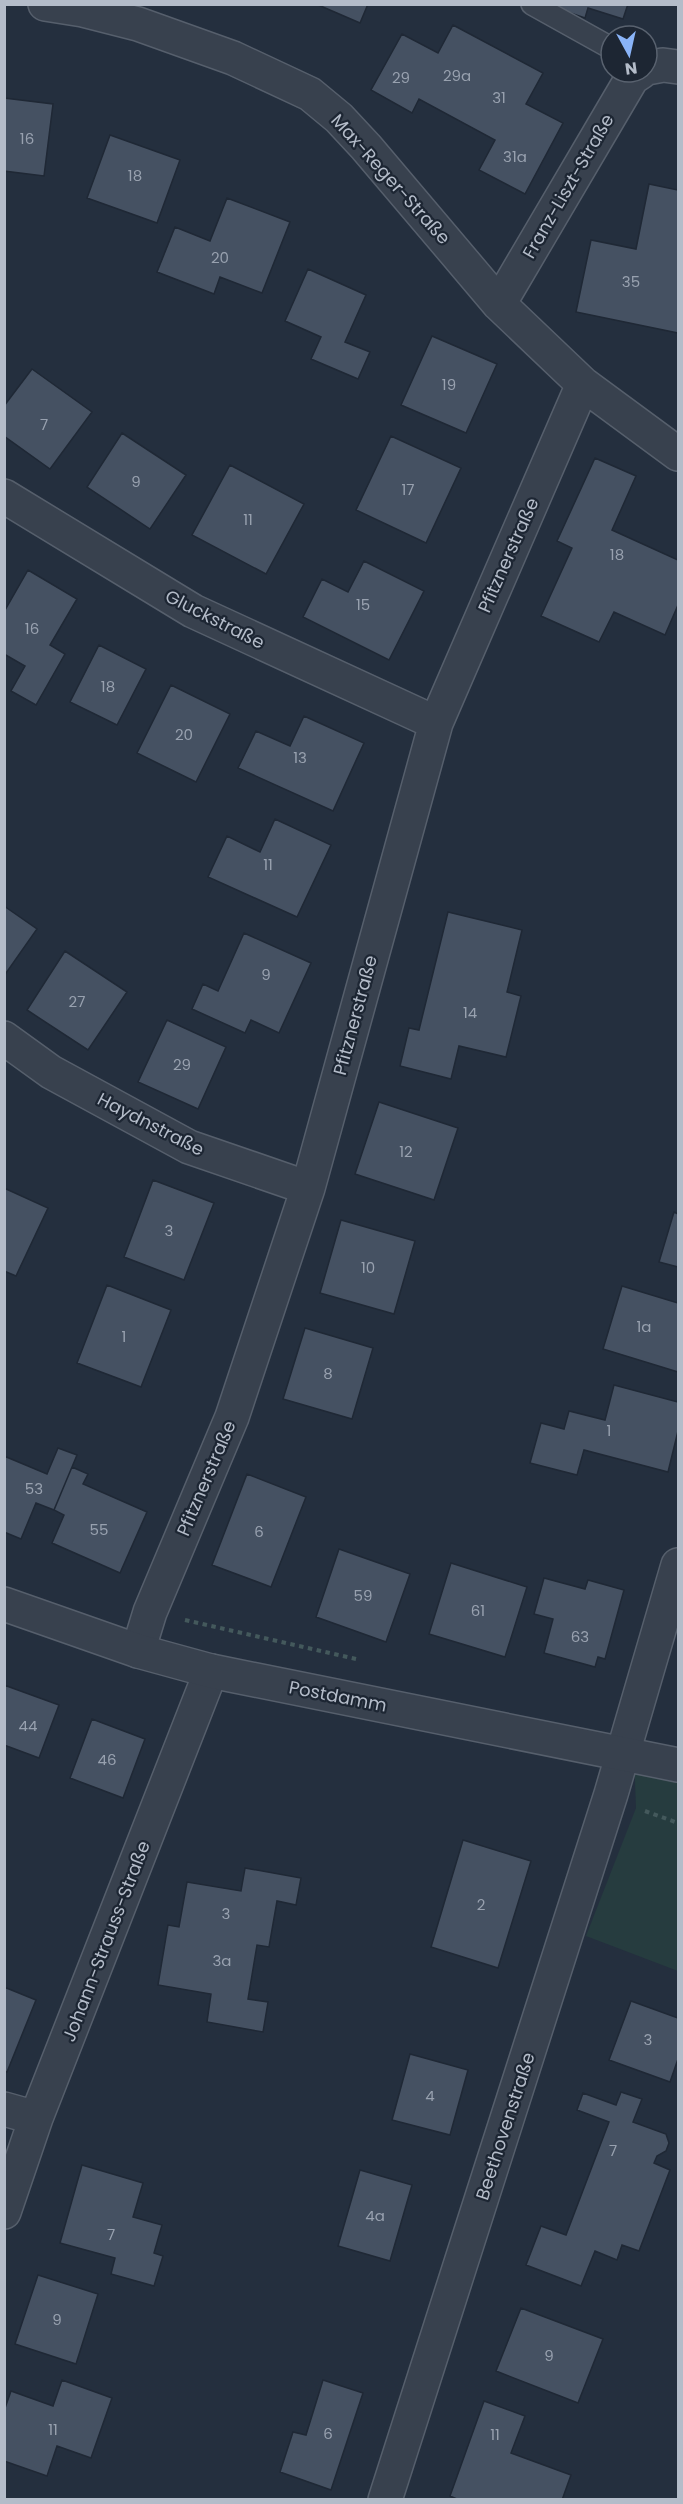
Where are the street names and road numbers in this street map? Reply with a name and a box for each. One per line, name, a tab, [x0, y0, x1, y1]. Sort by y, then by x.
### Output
street label: Max-Reger-Straße	[326, 108, 456, 250]
street label: Franz-Liszt-Straße	[516, 109, 620, 263]
street label: Pfitznerstraße	[472, 494, 544, 616]
street label: Gluckstraße	[161, 583, 269, 655]
street label: Pfitznerstraße	[327, 952, 383, 1078]
street label: Haydnstraße	[93, 1086, 209, 1162]
street label: Pfitznerstraße	[170, 1416, 242, 1540]
street label: Postdamm	[287, 1674, 389, 1718]
street label: Johann-Strauss-Straße	[56, 1837, 156, 2045]
street label: Beethovenstraße	[469, 2049, 541, 2203]

